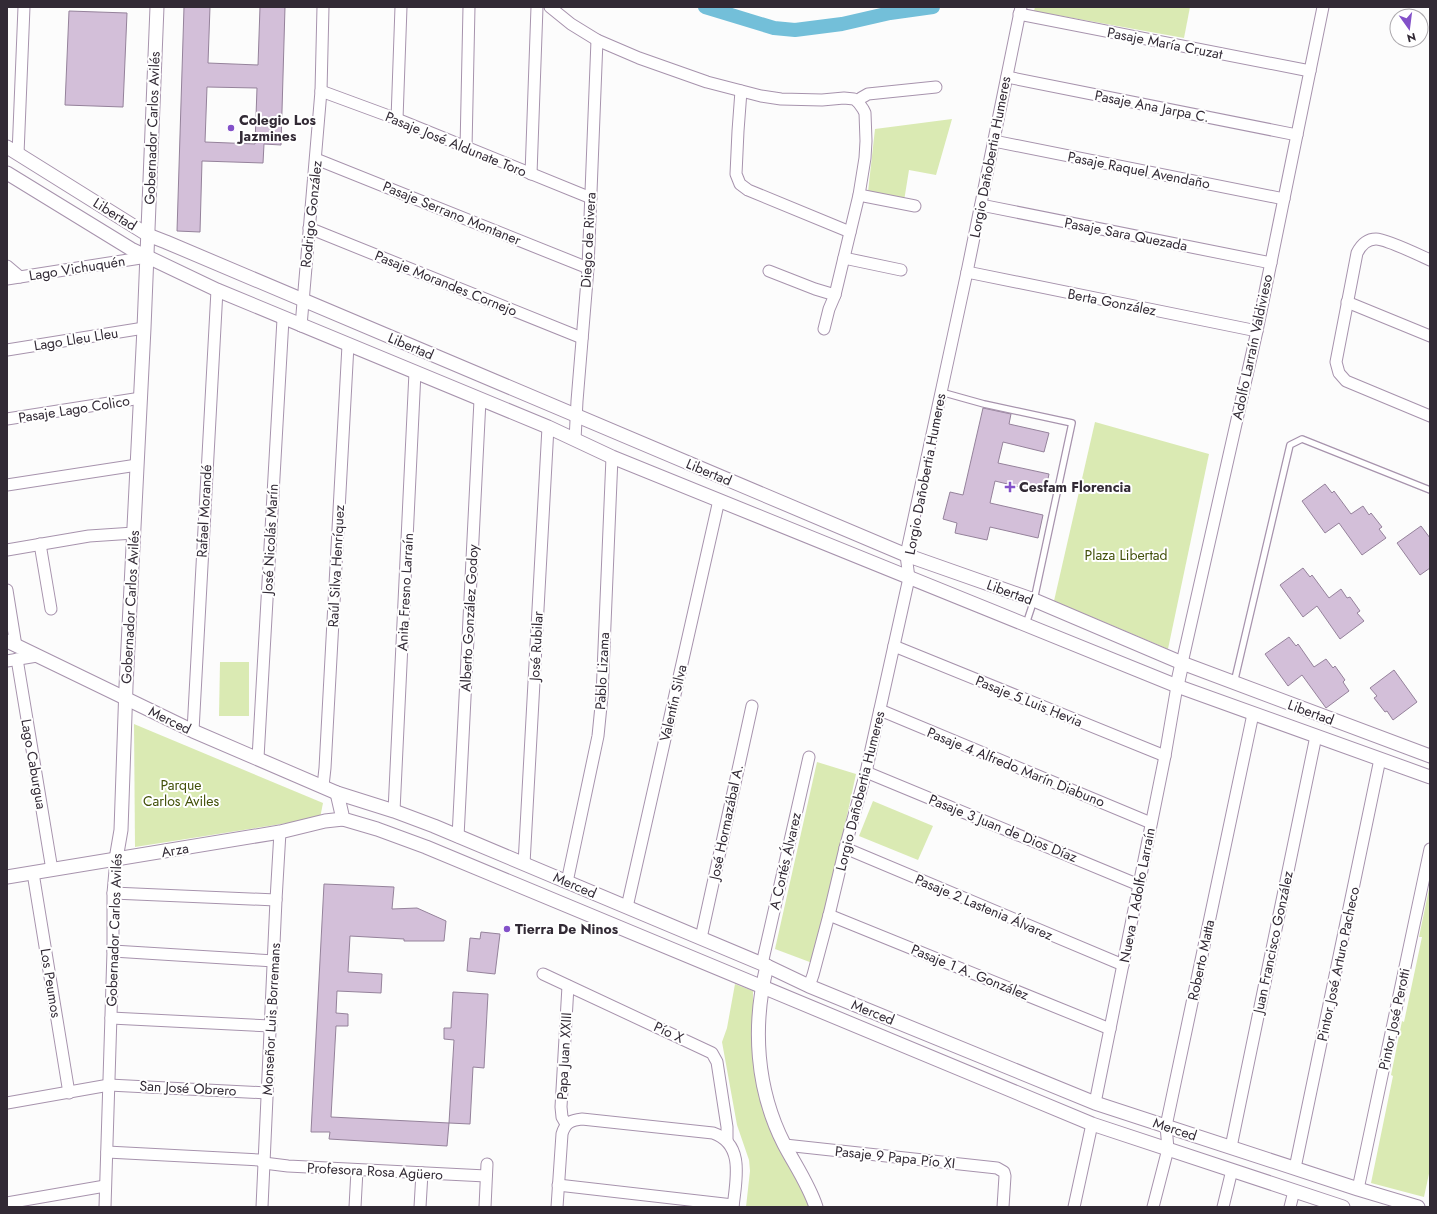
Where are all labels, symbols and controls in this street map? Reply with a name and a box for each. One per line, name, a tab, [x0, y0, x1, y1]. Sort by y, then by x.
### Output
north arrow	[1389, 8, 1429, 48]
street label: Pasaje María Cruzat	[1106, 22, 1225, 64]
text: N	[1405, 29, 1418, 47]
street label: Gobernador Carlos Avilés	[139, 51, 165, 205]
street label: Lorgio Dañobertia Humeres	[965, 74, 1016, 239]
street label: Pasaje Ana Jarpa C.	[1093, 85, 1211, 127]
street label: Pasaje José Aldunate Toro	[382, 106, 530, 182]
place label: Colegio Los Jazmines	[236, 110, 316, 146]
marker: Colegio Los Jazmines	[226, 123, 236, 133]
street label: Pasaje Raquel Avendaño	[1066, 146, 1212, 194]
street label: Rodrigo González	[295, 159, 327, 268]
street label: Pasaje Serrano Montaner	[380, 176, 524, 250]
street label: Diego de Rivera	[576, 192, 600, 288]
street label: Libertad	[89, 193, 141, 235]
street label: Pasaje Sara Quezada	[1063, 212, 1189, 256]
street label: Pasaje Morandes Cornejo	[372, 245, 520, 321]
street label: Lago Vichuquén	[28, 251, 126, 285]
street label: Adolfo Larraín Valdivieso	[1227, 272, 1277, 422]
street label: Berta González	[1066, 284, 1159, 320]
street label: Lago Lleu Lleu	[32, 322, 120, 356]
street label: Libertad	[385, 327, 437, 365]
street label: Pasaje Lago Colico	[17, 390, 132, 428]
street label: Lorgio Dañobertia Humeres	[900, 391, 951, 556]
street label: Libertad	[683, 453, 735, 491]
street label: Rafael Morandé	[192, 464, 216, 558]
place label: Cesfam Florencia	[1019, 477, 1131, 497]
marker: Cesfam Florencia	[1004, 481, 1016, 493]
street label: José Nicolás Marín	[257, 483, 283, 597]
street label: Raúl Silva Henríquez	[323, 504, 349, 628]
street label: Gobernador Carlos Avilés	[116, 530, 144, 684]
street label: Anita Fresno Larraín	[392, 532, 418, 652]
street label: Alberto González Godoy	[455, 543, 483, 692]
park label: Plaza Libertad	[1084, 545, 1168, 565]
street label: Libertad	[984, 574, 1036, 610]
street label: José Rubilar	[524, 611, 548, 683]
street label: Pablo Lizama	[590, 632, 614, 710]
street label: Valentín Silva	[654, 663, 692, 743]
street label: Pasaje 5 Luis Hevia	[973, 670, 1085, 732]
street label: Libertad	[1285, 694, 1337, 730]
street label: Merced	[145, 701, 195, 739]
street label: Lorgio Dañobertia Humeres	[830, 709, 890, 873]
street label: Lago Caburgua	[16, 717, 52, 811]
street label: Pasaje 4 Alfredo Marín Diabuno	[924, 722, 1108, 812]
street label: José Hormazábal A.	[704, 763, 748, 883]
park label: Parque Carlos Aviles	[143, 775, 219, 811]
street label: Pasaje 3 Juan de Dios Díaz	[926, 789, 1081, 867]
street label: A Cortés Álvarez	[764, 810, 806, 912]
street label: Nueva 1 Adolfo Larraín	[1114, 826, 1160, 964]
street label: Arza	[160, 838, 190, 862]
street label: Gobernador Carlos Avilés	[101, 853, 127, 1007]
street label: Merced	[550, 867, 600, 903]
street label: Pasaje 2 Lastenia Álvarez	[912, 869, 1057, 945]
street label: Juan Francisco González	[1248, 869, 1298, 1017]
street label: Pintor José Arturo Pacheco	[1312, 885, 1364, 1043]
street label: Roberto Matta	[1183, 918, 1219, 1002]
place label: Tierra De Ninos	[515, 919, 619, 939]
marker: Tierra De Ninos	[502, 924, 512, 934]
street label: Pasaje 1 A. González	[908, 939, 1032, 1005]
street label: Monseñor Luis Borremans	[257, 942, 285, 1096]
street label: Los Peumos	[36, 947, 66, 1019]
street label: Pintor José Perotti	[1373, 966, 1415, 1072]
street label: Merced	[848, 994, 898, 1030]
street label: Papa Juan XXIII	[552, 1012, 576, 1100]
street label: Pío X	[651, 1016, 687, 1048]
street label: San José Obrero	[139, 1075, 237, 1101]
street label: Merced	[1150, 1113, 1200, 1145]
street label: Pasaje 9 Papa Pío XI	[834, 1141, 956, 1173]
street label: Profesora Rosa Agüero	[307, 1157, 444, 1185]

